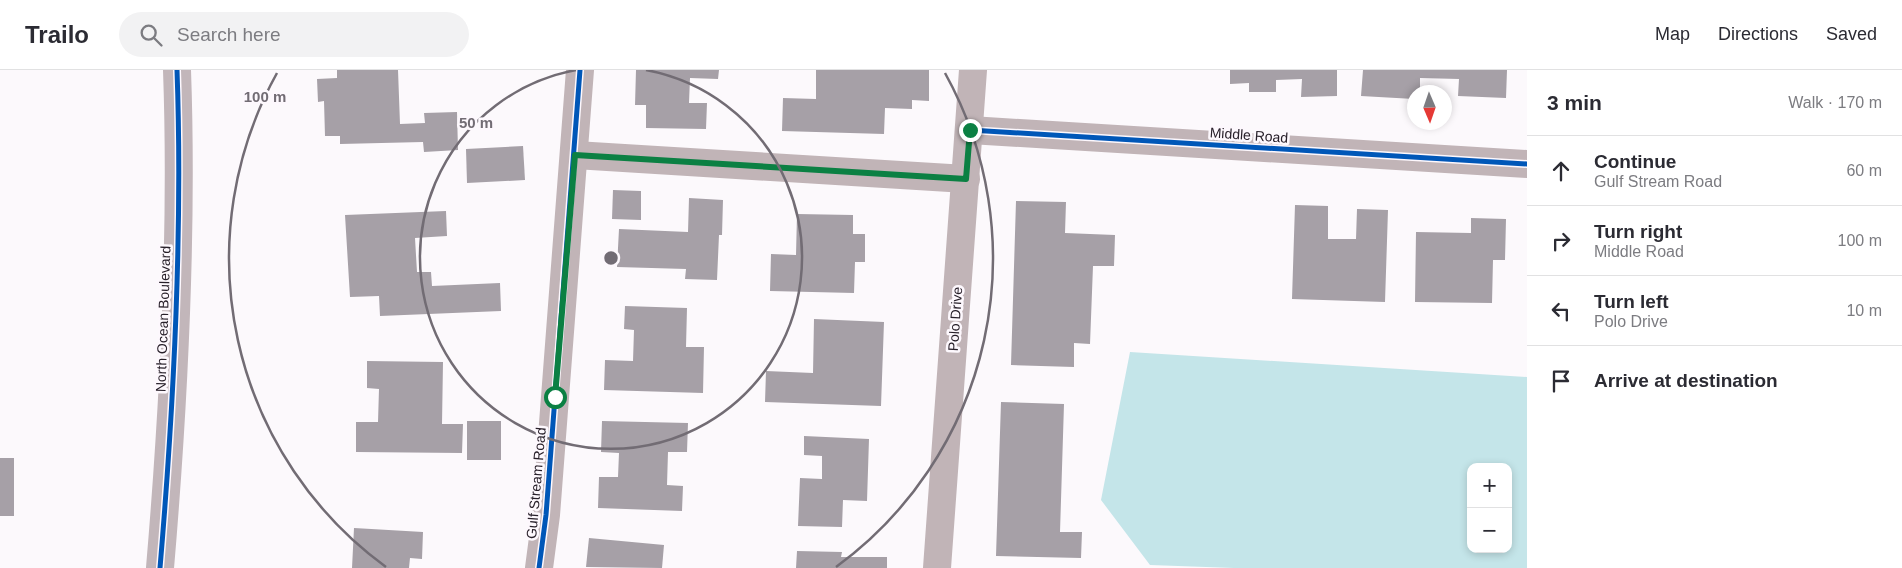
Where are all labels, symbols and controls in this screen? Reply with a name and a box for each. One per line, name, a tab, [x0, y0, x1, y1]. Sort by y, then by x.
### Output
search box	[119, 12, 469, 57]
text: Trailo	[25, 21, 89, 48]
icon: search	[137, 21, 165, 49]
text: Search here	[177, 24, 281, 45]
text: Map	[1655, 24, 1690, 44]
text: Directions	[1718, 24, 1798, 44]
text: Saved	[1826, 24, 1877, 44]
north arrow	[1407, 85, 1452, 130]
text: 100 m	[244, 88, 286, 105]
text: 3 min	[1547, 91, 1602, 114]
text: Walk · 170 m	[1788, 94, 1882, 111]
text: 50 m	[459, 114, 493, 131]
route end	[959, 119, 982, 142]
street label: Middle Road	[1209, 124, 1289, 146]
text: Continue	[1594, 151, 1676, 172]
icon: ahead	[1547, 157, 1575, 185]
text: 60 m	[1846, 162, 1882, 179]
text: Gulf Stream Road	[1594, 173, 1722, 190]
text: Turn right	[1594, 221, 1682, 242]
icon: right	[1547, 227, 1575, 255]
text: 100 m	[1838, 232, 1882, 249]
text: Middle Road	[1594, 243, 1684, 260]
street label: North Ocean Boulevard	[152, 246, 174, 392]
centre of rings	[602, 249, 620, 267]
street label: Polo Drive	[945, 286, 965, 352]
text: Turn left	[1594, 291, 1669, 312]
icon: left	[1547, 297, 1575, 325]
text: 10 m	[1846, 302, 1882, 319]
text: Polo Drive	[1594, 313, 1668, 330]
icon: arrive	[1547, 367, 1575, 395]
text: Arrive at destination	[1594, 370, 1778, 391]
route start	[544, 386, 567, 409]
street label: Gulf Stream Road	[523, 426, 549, 540]
map controls	[1467, 463, 1512, 553]
button: +	[1467, 463, 1512, 508]
button: −	[1467, 508, 1512, 553]

